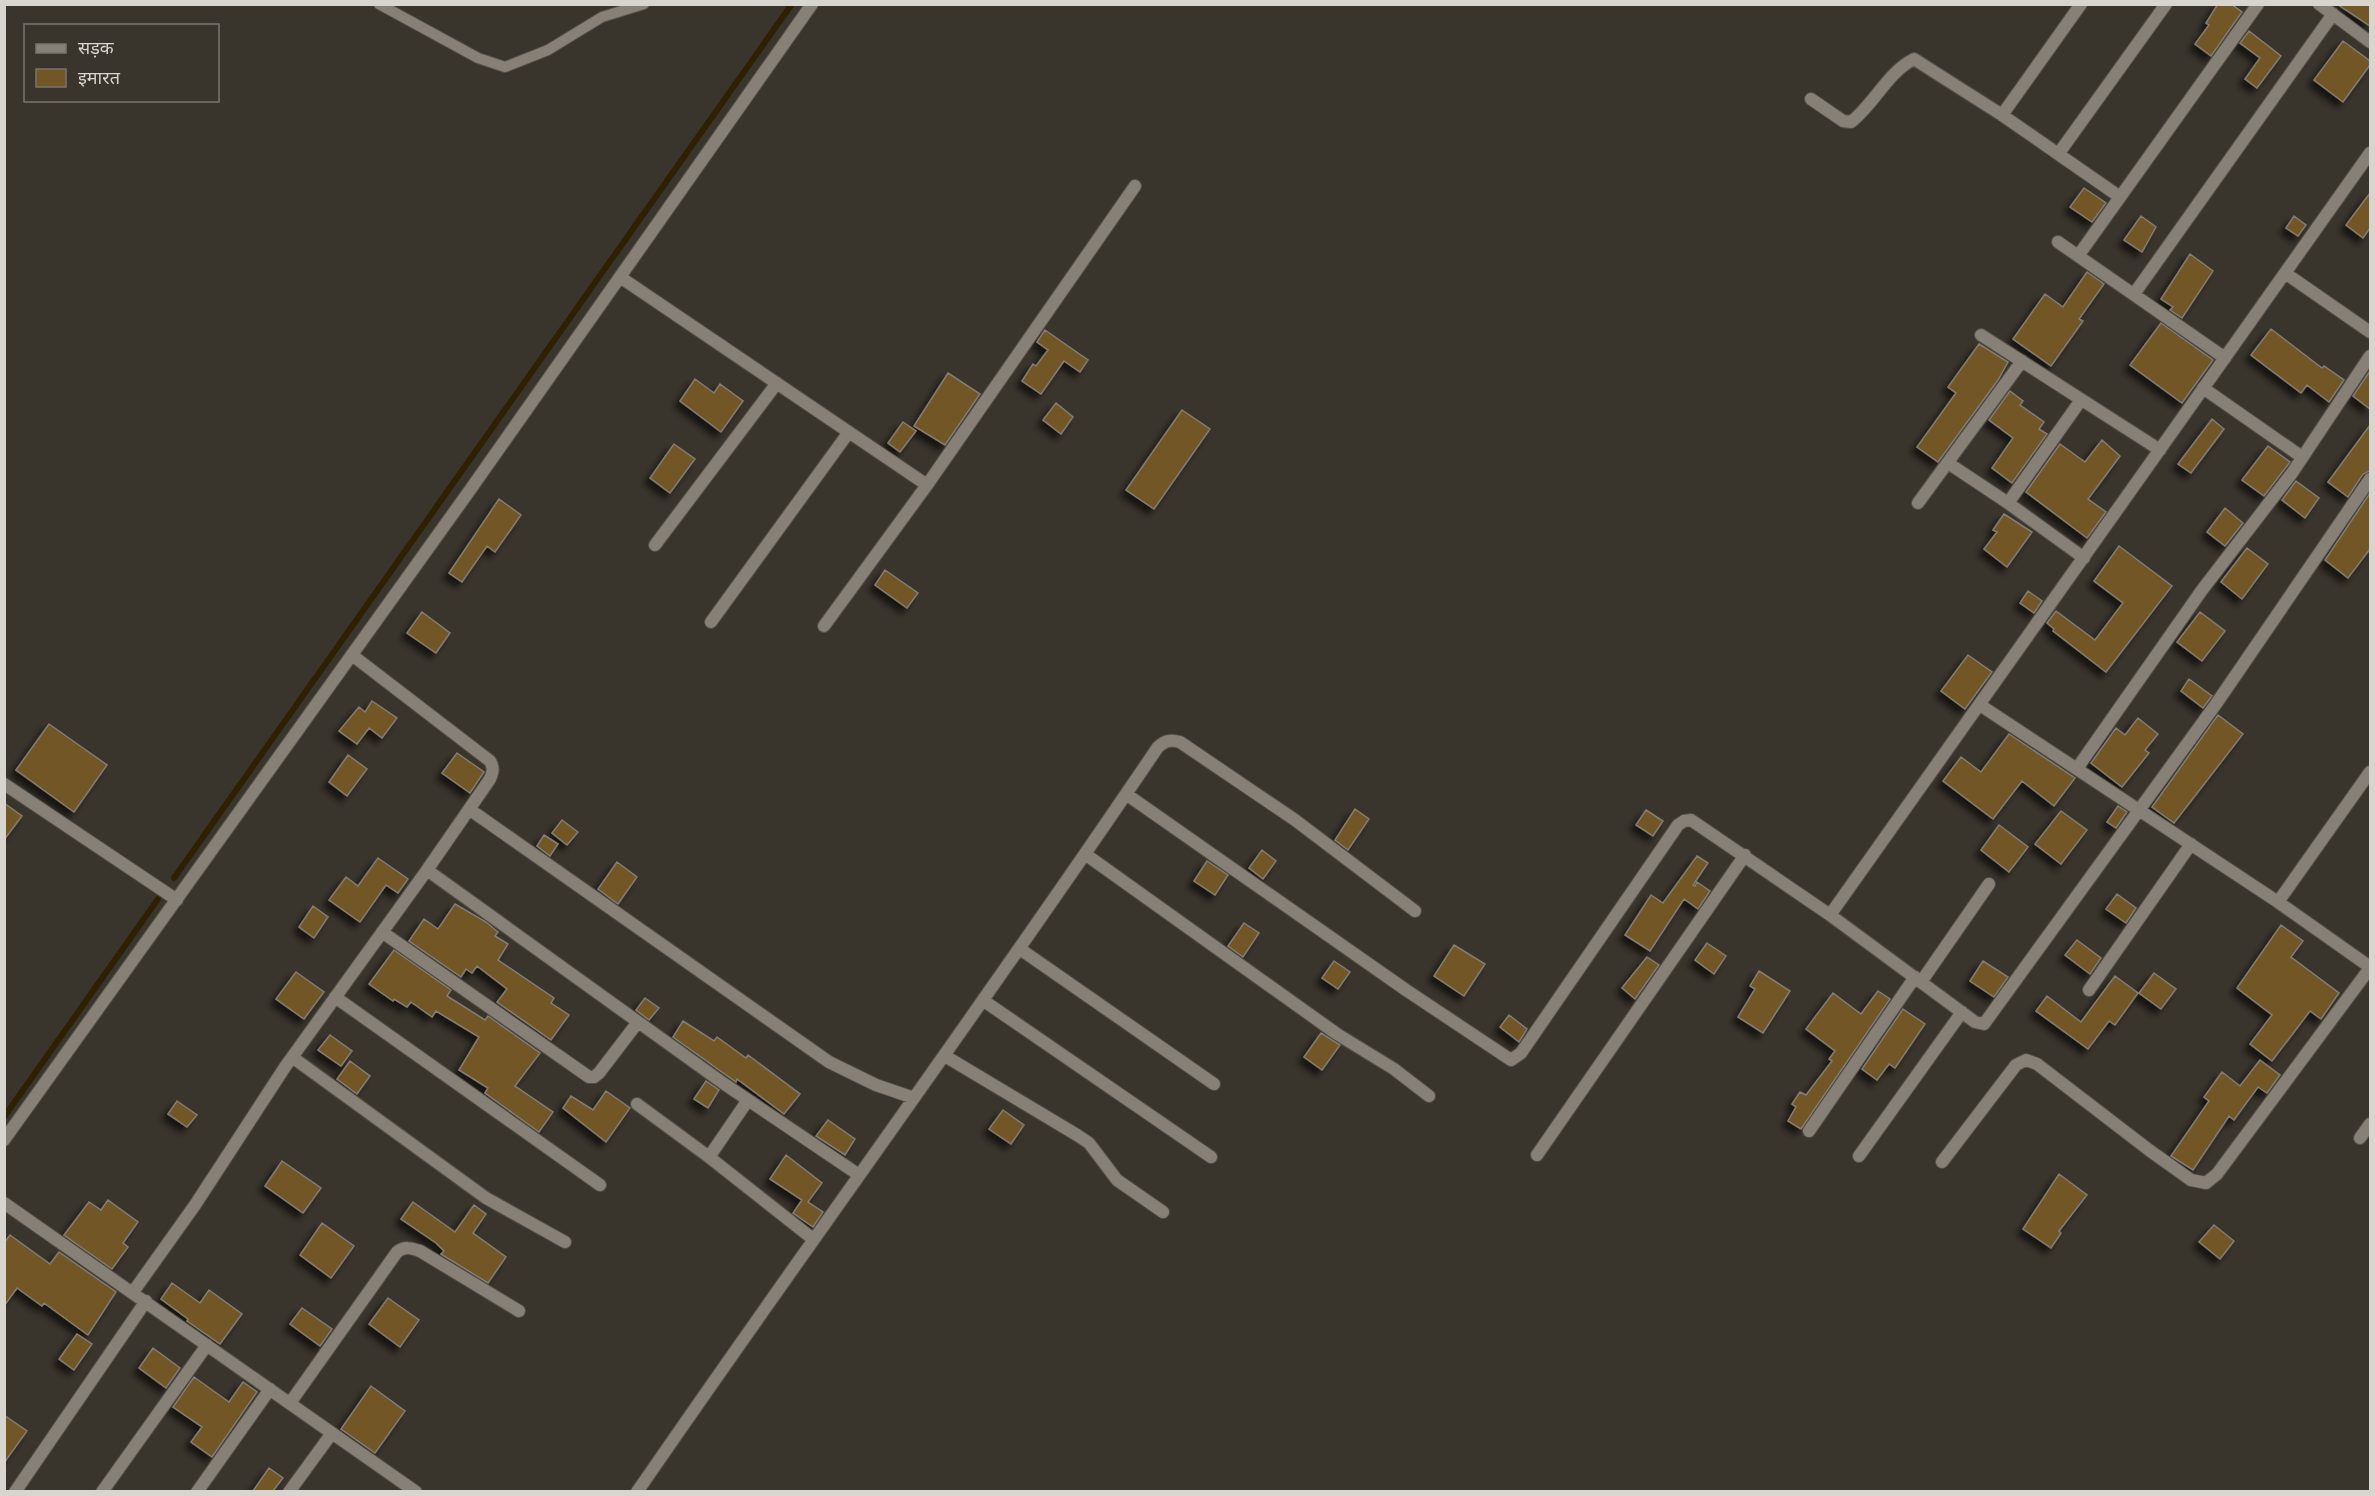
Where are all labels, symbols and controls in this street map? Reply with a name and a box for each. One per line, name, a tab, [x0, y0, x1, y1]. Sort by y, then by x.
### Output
legend	[24, 24, 219, 102]
text: सड़क	[78, 37, 115, 59]
text: इमारत	[78, 67, 121, 89]

